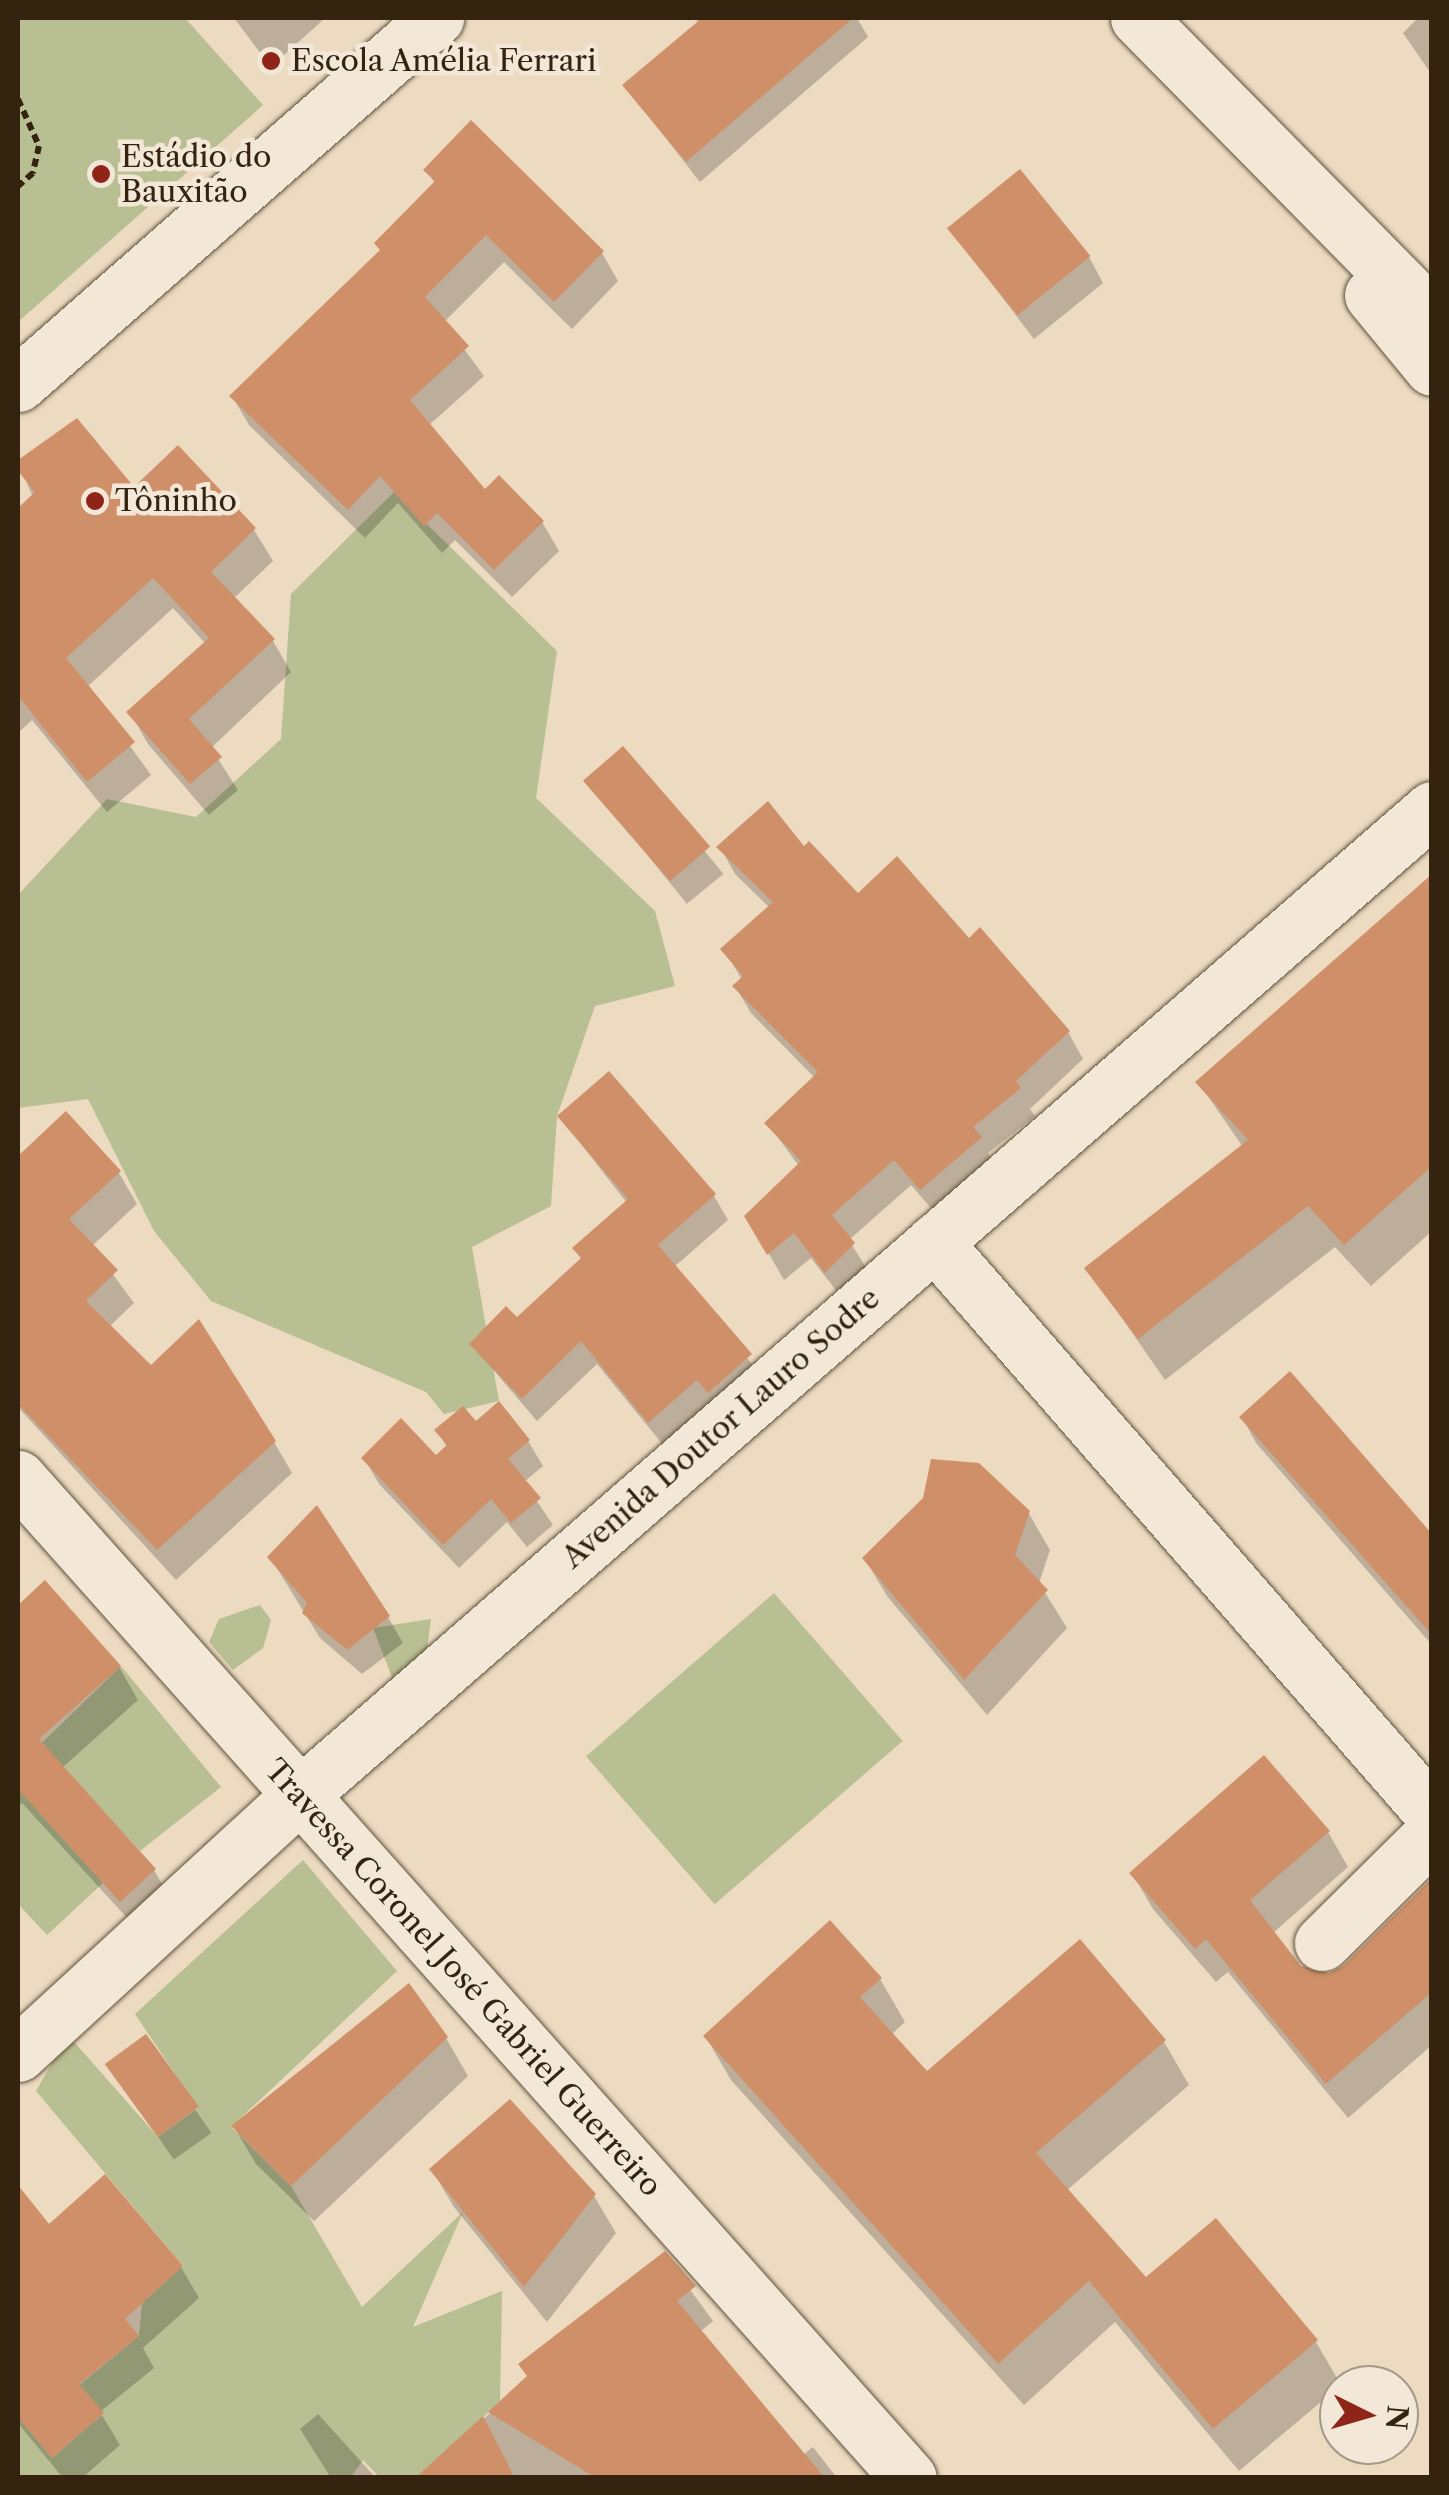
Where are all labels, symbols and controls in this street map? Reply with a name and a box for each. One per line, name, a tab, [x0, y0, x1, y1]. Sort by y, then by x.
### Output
place label: Escola Amélia Ferrari	[291, 43, 598, 79]
marker: Escola Amélia Ferrari	[260, 50, 282, 72]
place label: Estádio do Bauxitão	[121, 139, 271, 210]
marker: Estádio do Bauxitão	[90, 163, 112, 185]
place label: Tôninho	[115, 483, 237, 519]
marker: Tôninho	[84, 490, 106, 512]
street label: Avenida Doutor Lauro Sodre	[555, 1280, 887, 1576]
street label: Travessa Coronel José Gabriel Guerreiro	[257, 1752, 669, 2204]
north arrow	[1319, 2365, 1419, 2465]
text: N	[1379, 2404, 1415, 2431]

